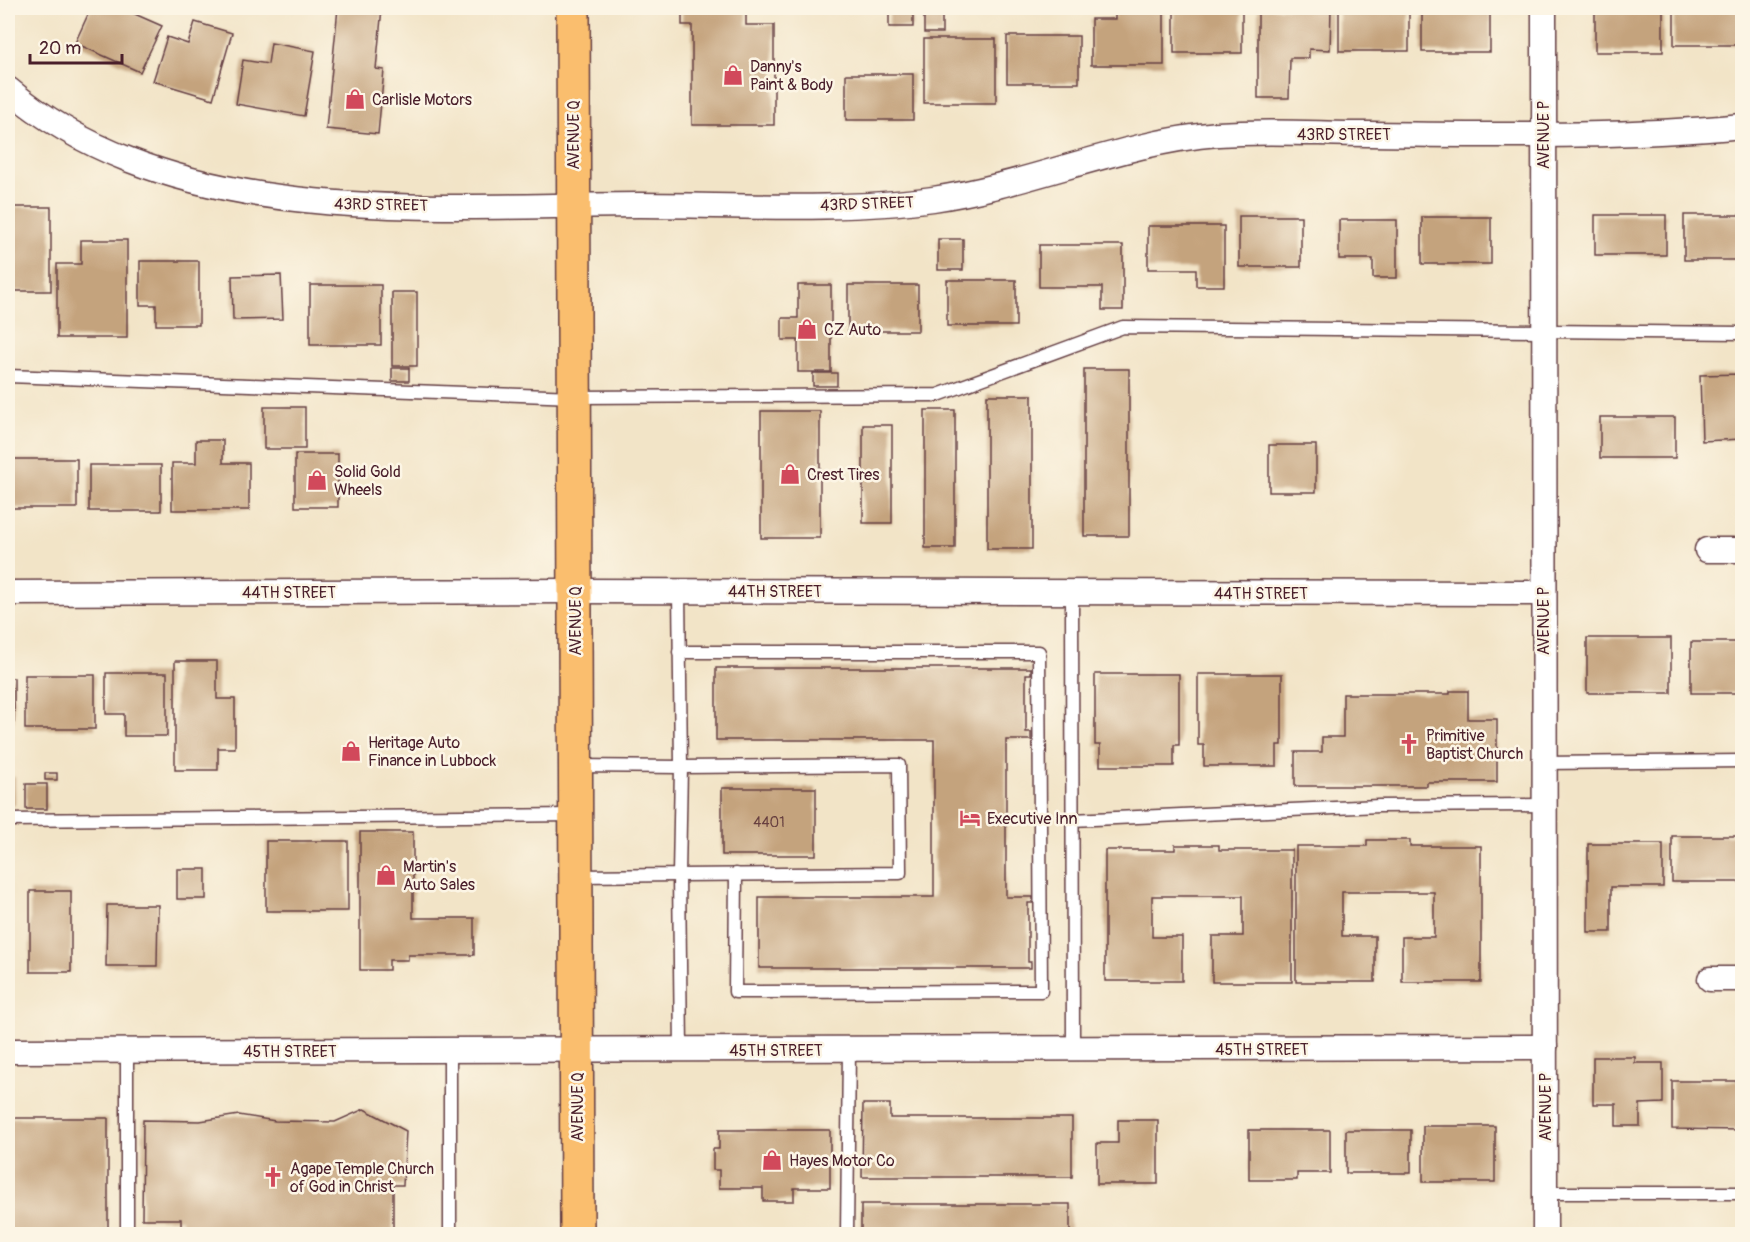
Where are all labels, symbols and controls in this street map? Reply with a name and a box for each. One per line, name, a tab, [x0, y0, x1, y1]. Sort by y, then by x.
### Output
scale bar	[30, 27, 122, 65]
text: 20 m	[39, 37, 81, 60]
place label: Danny's Paint & Body	[750, 57, 833, 95]
shop icon: Danny's Paint & Body	[721, 63, 745, 87]
shop icon: Carlisle Motors	[343, 87, 367, 111]
place label: Carlisle Motors	[372, 90, 472, 110]
street label: AVENUE Q	[564, 100, 584, 170]
street label: AVENUE P	[1534, 101, 1554, 169]
street label: 43RD STREET	[1297, 125, 1391, 145]
street label: 43RD STREET	[820, 192, 914, 216]
street label: 43RD STREET	[334, 194, 428, 216]
shop icon: CZ Auto	[795, 317, 819, 341]
place label: CZ Auto	[824, 320, 881, 340]
place label: Solid Gold Wheels	[334, 462, 401, 500]
shop icon: Crest Tires	[778, 462, 802, 486]
place label: Crest Tires	[807, 465, 879, 485]
shop icon: Solid Gold Wheels	[305, 468, 329, 492]
street label: 44TH STREET	[728, 582, 822, 602]
street label: 44TH STREET	[242, 583, 336, 603]
street label: 44TH STREET	[1214, 584, 1308, 604]
street label: AVENUE Q	[566, 586, 586, 656]
street label: AVENUE P	[1534, 587, 1554, 655]
place label: Primitive Baptist Church	[1426, 726, 1523, 764]
church icon: Primitive Baptist Church	[1397, 732, 1421, 756]
place label: Heritage Auto Finance in Lubbock	[368, 733, 497, 771]
shop icon: Heritage Auto Finance in Lubbock	[339, 739, 363, 763]
hotel icon: Executive Inn	[958, 806, 982, 830]
place label: Executive Inn	[987, 809, 1078, 829]
house number: 4401	[753, 814, 785, 831]
place label: Martin's Auto Sales	[403, 857, 475, 895]
shop icon: Martin's Auto Sales	[374, 863, 398, 887]
street label: 45TH STREET	[1215, 1040, 1309, 1060]
street label: 45TH STREET	[729, 1041, 823, 1061]
street label: 45TH STREET	[243, 1042, 337, 1062]
street label: AVENUE Q	[568, 1072, 588, 1142]
street label: AVENUE P	[1536, 1073, 1556, 1141]
shop icon: Hayes Motor Co	[760, 1148, 784, 1172]
place label: Hayes Motor Co	[789, 1151, 895, 1171]
place label: Agape Temple Church of God in Christ	[290, 1159, 434, 1197]
church icon: Agape Temple Church of God in Christ	[261, 1165, 285, 1189]

